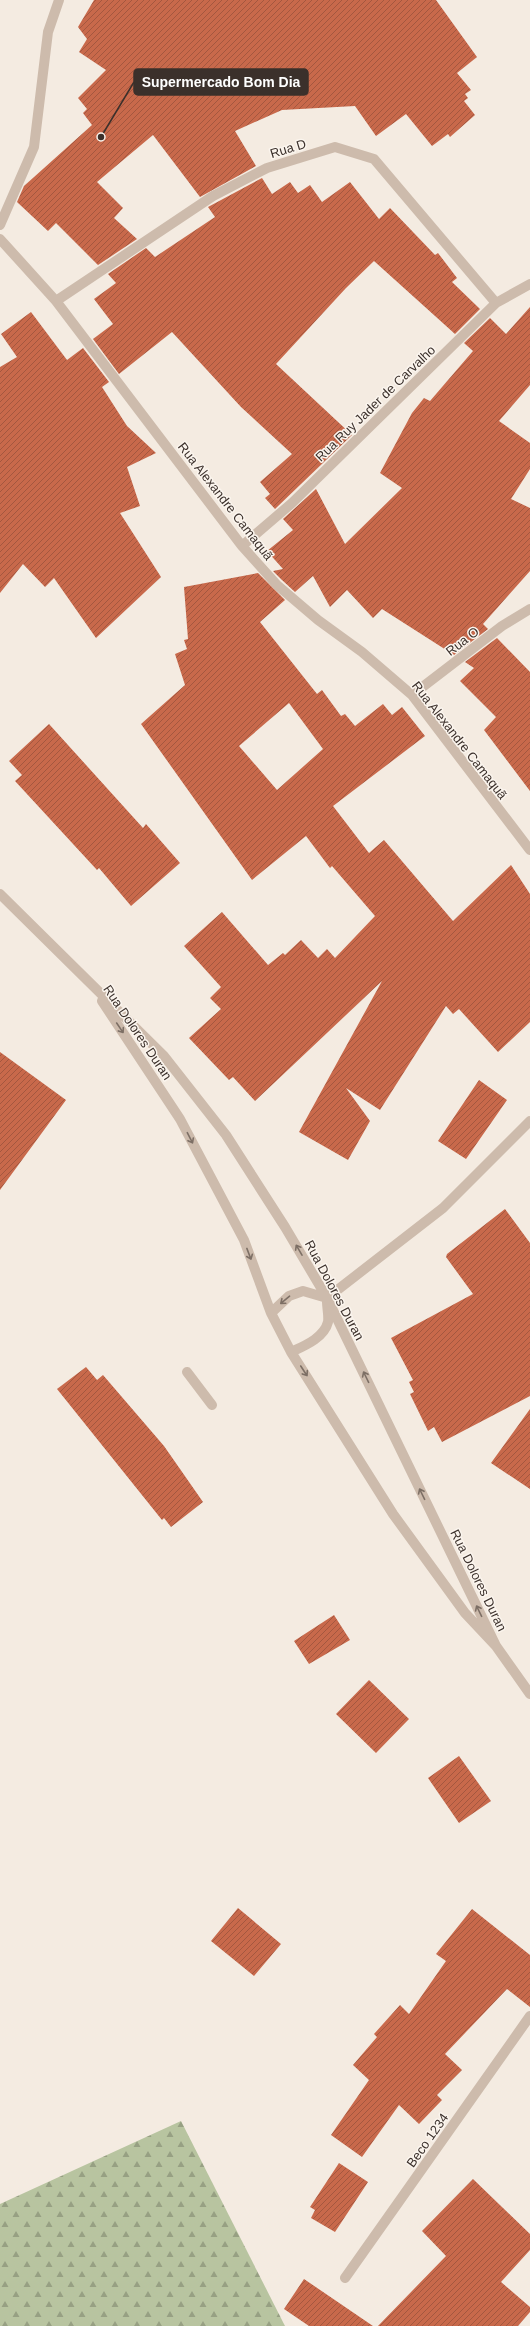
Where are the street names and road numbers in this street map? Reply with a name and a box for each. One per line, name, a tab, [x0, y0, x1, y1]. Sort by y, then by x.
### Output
street label: Rua D	[268, 136, 308, 161]
street label: Rua Ruy Jader de Carvalho	[312, 342, 438, 464]
street label: Rua Alexandre Camaquã	[175, 439, 277, 564]
street label: Rua O	[443, 624, 482, 659]
street label: Rua Alexandre Camaquã	[409, 678, 511, 803]
street label: Rua Dolores Duran	[100, 982, 175, 1083]
street label: Rua Dolores Duran	[302, 1238, 367, 1343]
street label: Rua Dolores Duran	[447, 1527, 510, 1634]
street label: Beco 1234	[403, 2111, 451, 2170]

